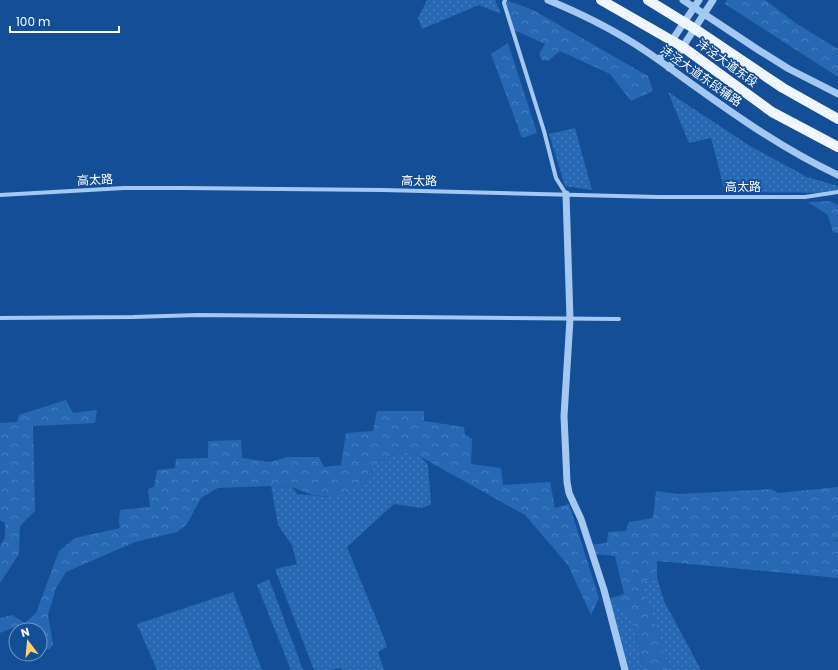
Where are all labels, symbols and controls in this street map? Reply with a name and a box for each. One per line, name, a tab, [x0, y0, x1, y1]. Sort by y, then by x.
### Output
scale bar	[10, 8, 119, 34]
text: 100 m	[16, 13, 50, 30]
street label: 沣泾大道东段	[693, 35, 761, 91]
street label: 沣泾大道东段辅路	[657, 41, 745, 110]
street label: 高太路	[77, 170, 113, 189]
street label: 高太路	[401, 172, 437, 189]
street label: 高太路	[725, 178, 761, 195]
north arrow	[8, 622, 48, 662]
text: N	[19, 624, 31, 641]

